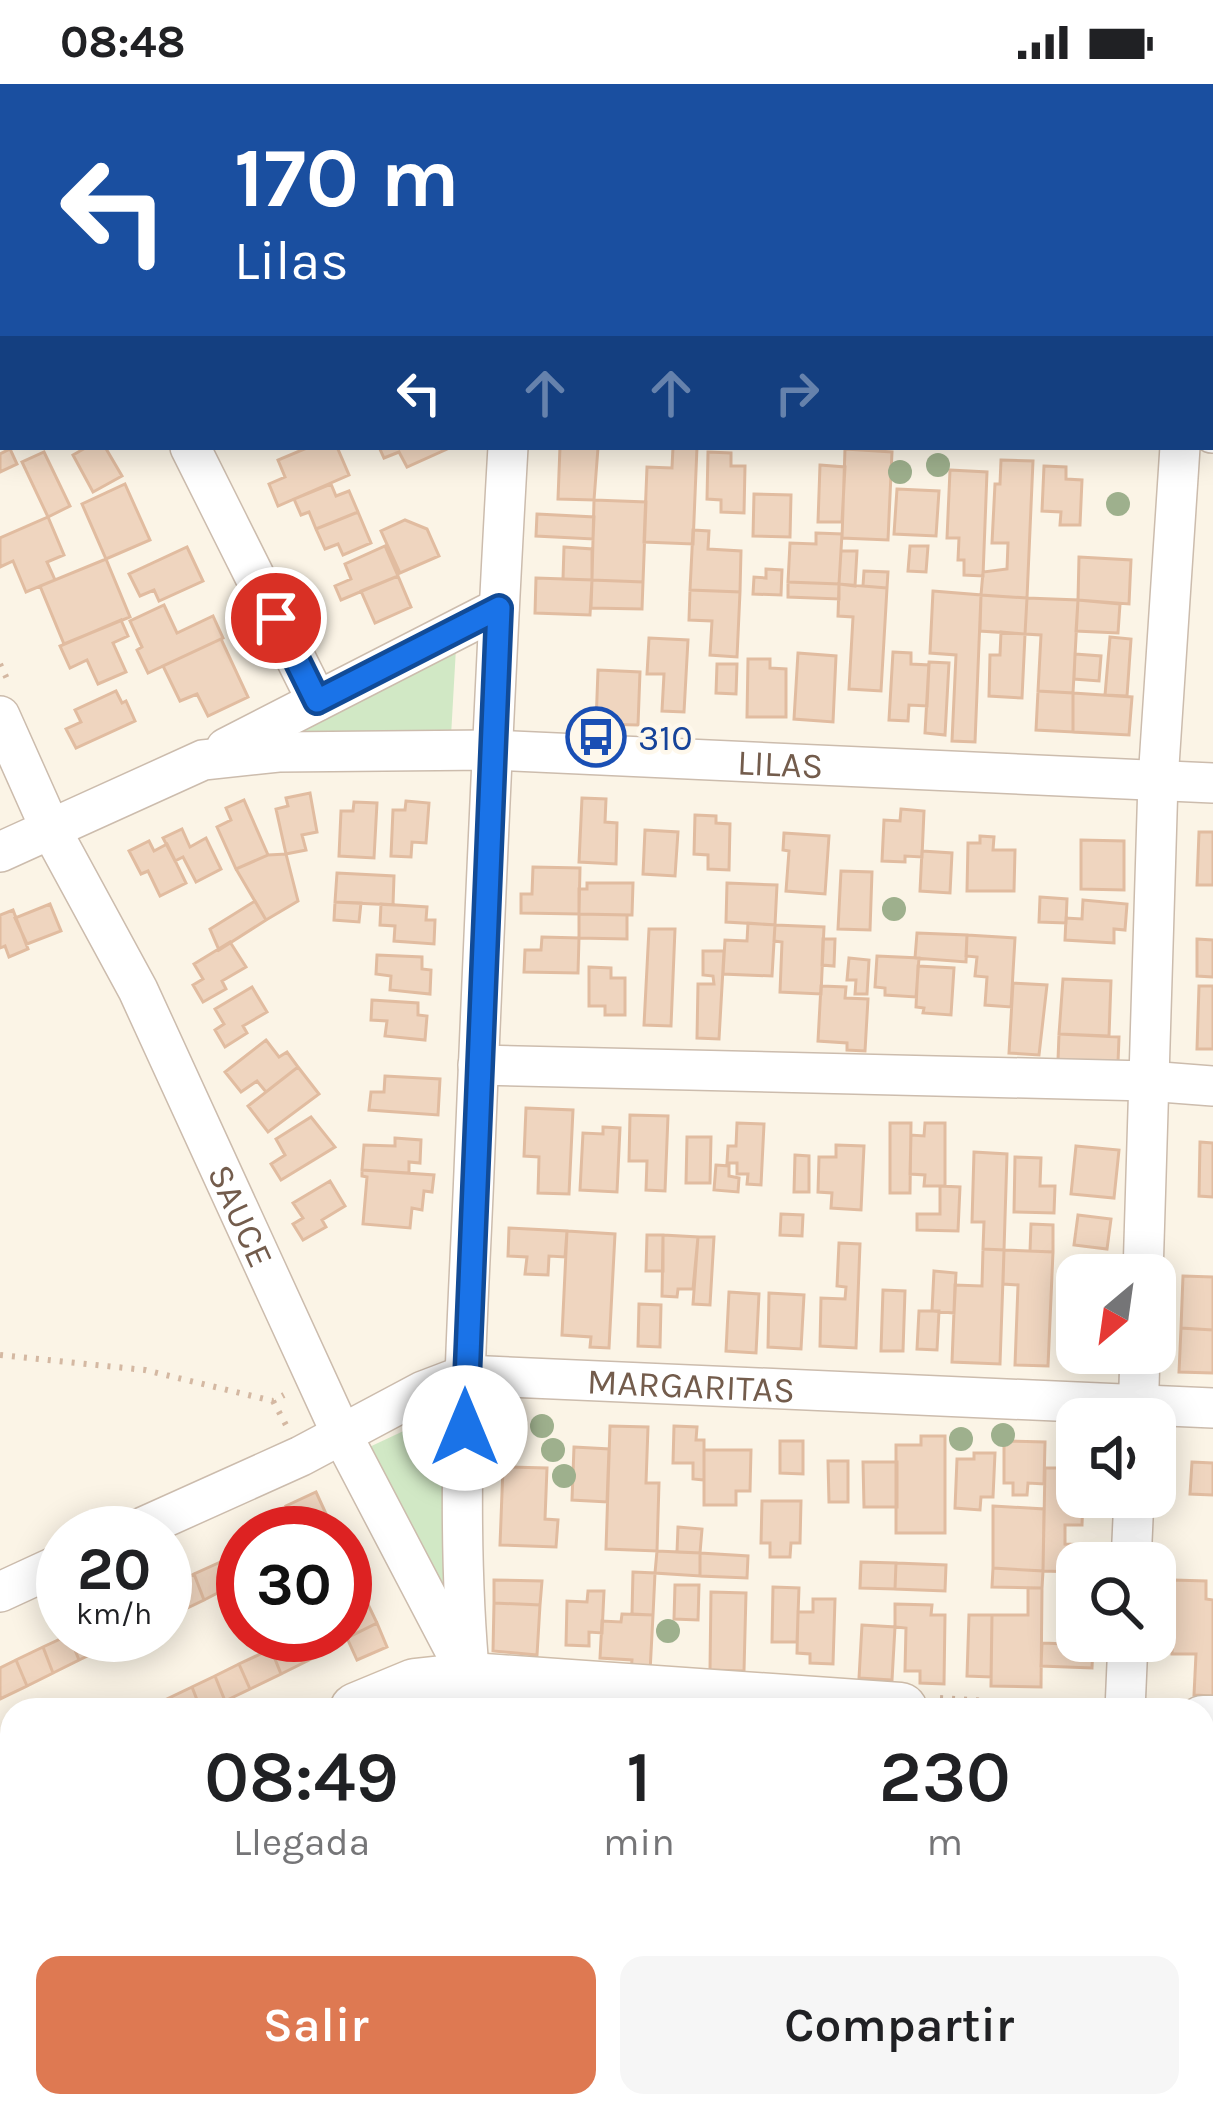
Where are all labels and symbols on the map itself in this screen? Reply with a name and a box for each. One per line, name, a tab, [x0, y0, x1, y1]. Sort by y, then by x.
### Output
pin	[225, 567, 327, 669]
bus stop icon: 310	[565, 706, 627, 768]
place label: 310	[638, 717, 693, 759]
street label: LILAS	[736, 741, 824, 787]
street label: SAUCE	[199, 1158, 282, 1274]
north arrow	[1056, 1254, 1176, 1374]
street label: MARGARITAS	[586, 1360, 796, 1412]
position arrow	[402, 1365, 528, 1491]
speed limit sign: 30	[216, 1506, 372, 1662]

